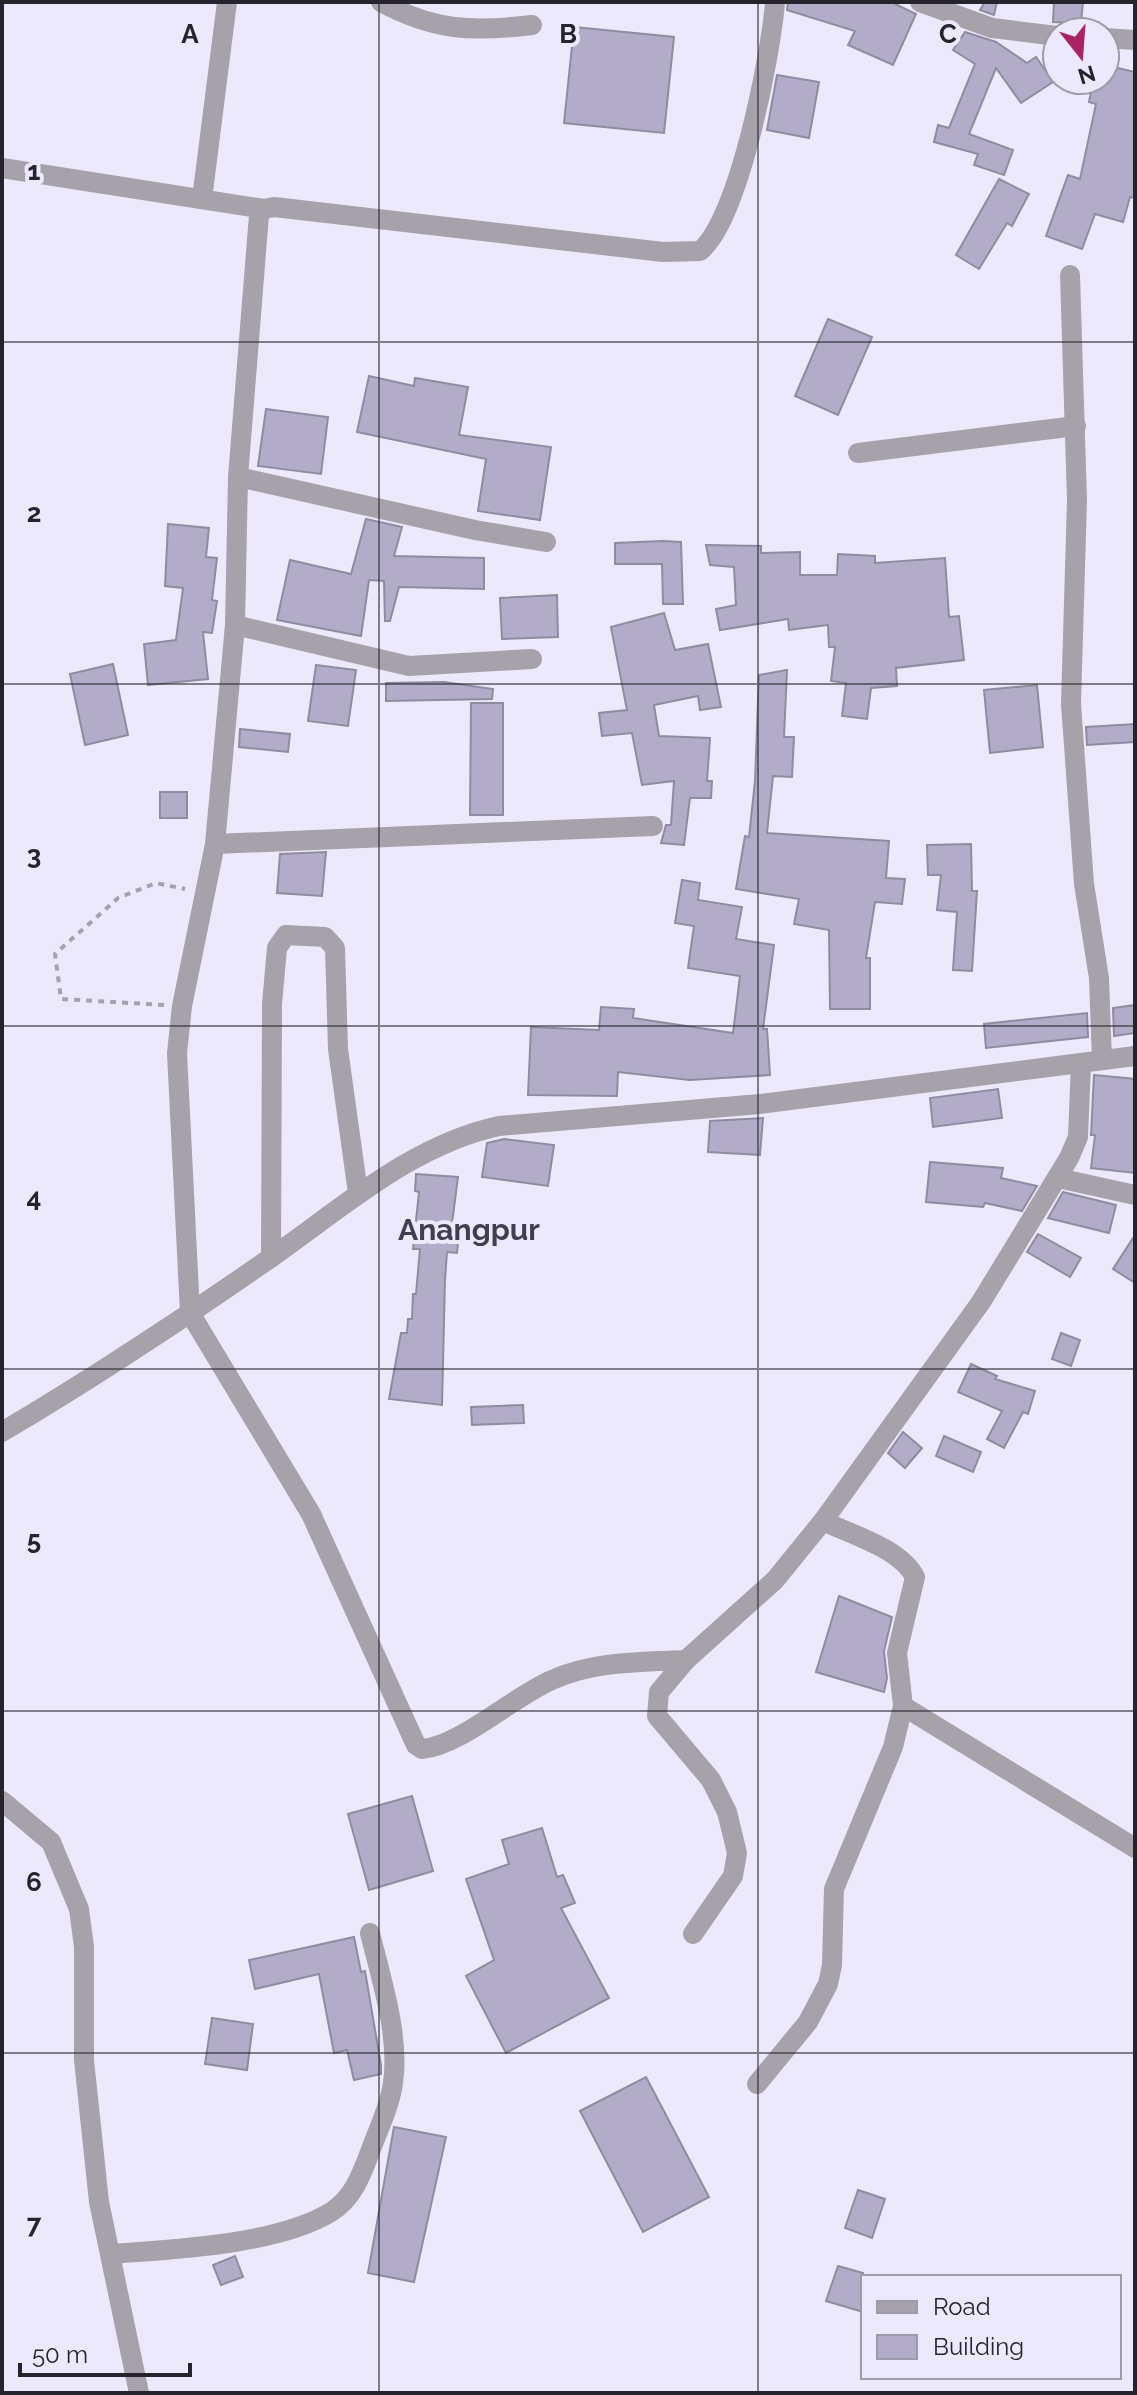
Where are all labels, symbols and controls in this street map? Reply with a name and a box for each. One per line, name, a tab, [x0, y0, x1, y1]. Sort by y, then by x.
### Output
north arrow	[1041, 16, 1121, 96]
text: A	[181, 19, 199, 49]
text: B	[559, 19, 577, 49]
text: C	[939, 19, 957, 49]
text: N	[1075, 60, 1099, 90]
text: 1	[28, 156, 41, 186]
text: 2	[27, 498, 41, 528]
text: 3	[27, 840, 41, 870]
text: 4	[27, 1183, 41, 1213]
district label: Anangpur	[398, 1212, 540, 1247]
text: 5	[27, 1525, 41, 1555]
text: 6	[26, 1867, 42, 1897]
text: 7	[27, 2209, 42, 2239]
legend	[861, 2275, 1121, 2379]
text: Road	[933, 2292, 991, 2321]
scale bar	[20, 2327, 190, 2377]
text: Building	[933, 2332, 1024, 2361]
text: 50 m	[32, 2340, 88, 2369]

